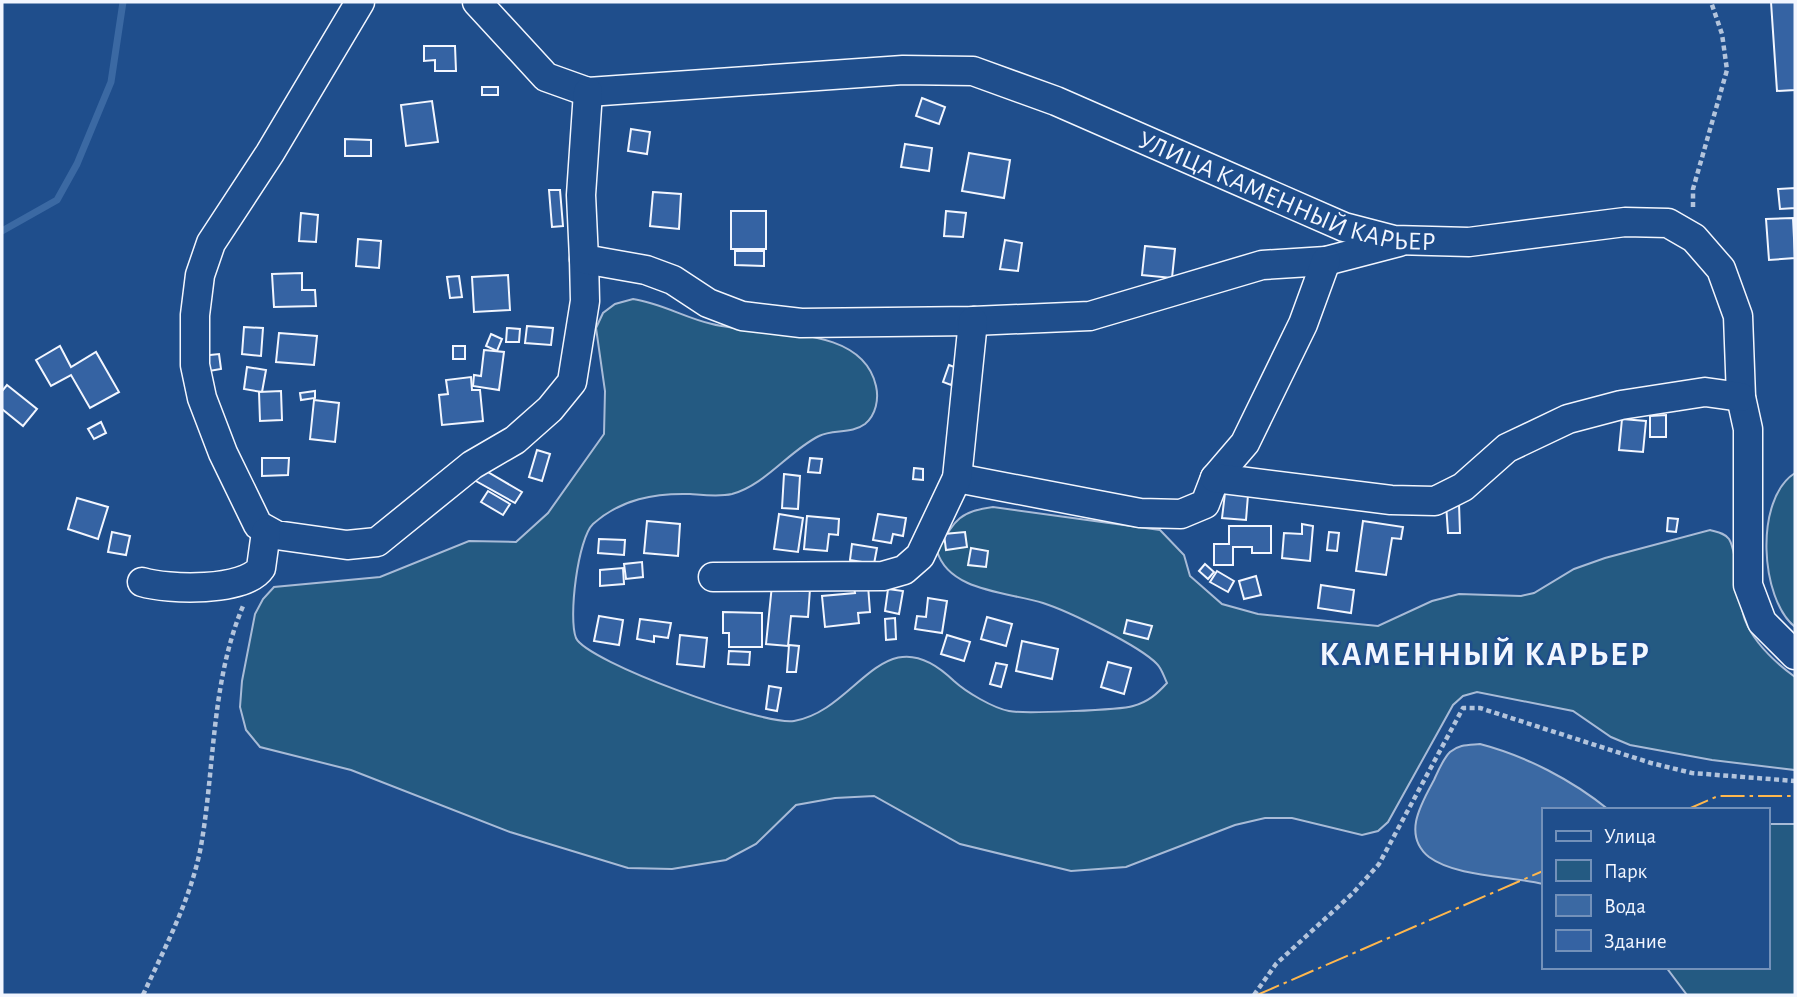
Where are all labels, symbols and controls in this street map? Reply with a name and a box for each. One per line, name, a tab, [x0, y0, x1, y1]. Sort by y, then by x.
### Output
street label: УЛИЦА КАМЕННЫЙ КАРЬЕР	[1134, 127, 1436, 255]
district label: КАМЕННЫЙ КАРЬЕР	[1319, 637, 1651, 672]
legend	[1542, 808, 1769, 969]
text: Улица	[1604, 826, 1657, 847]
text: Парк	[1604, 861, 1648, 882]
text: Вода	[1604, 896, 1646, 917]
text: Здание	[1604, 931, 1667, 952]

